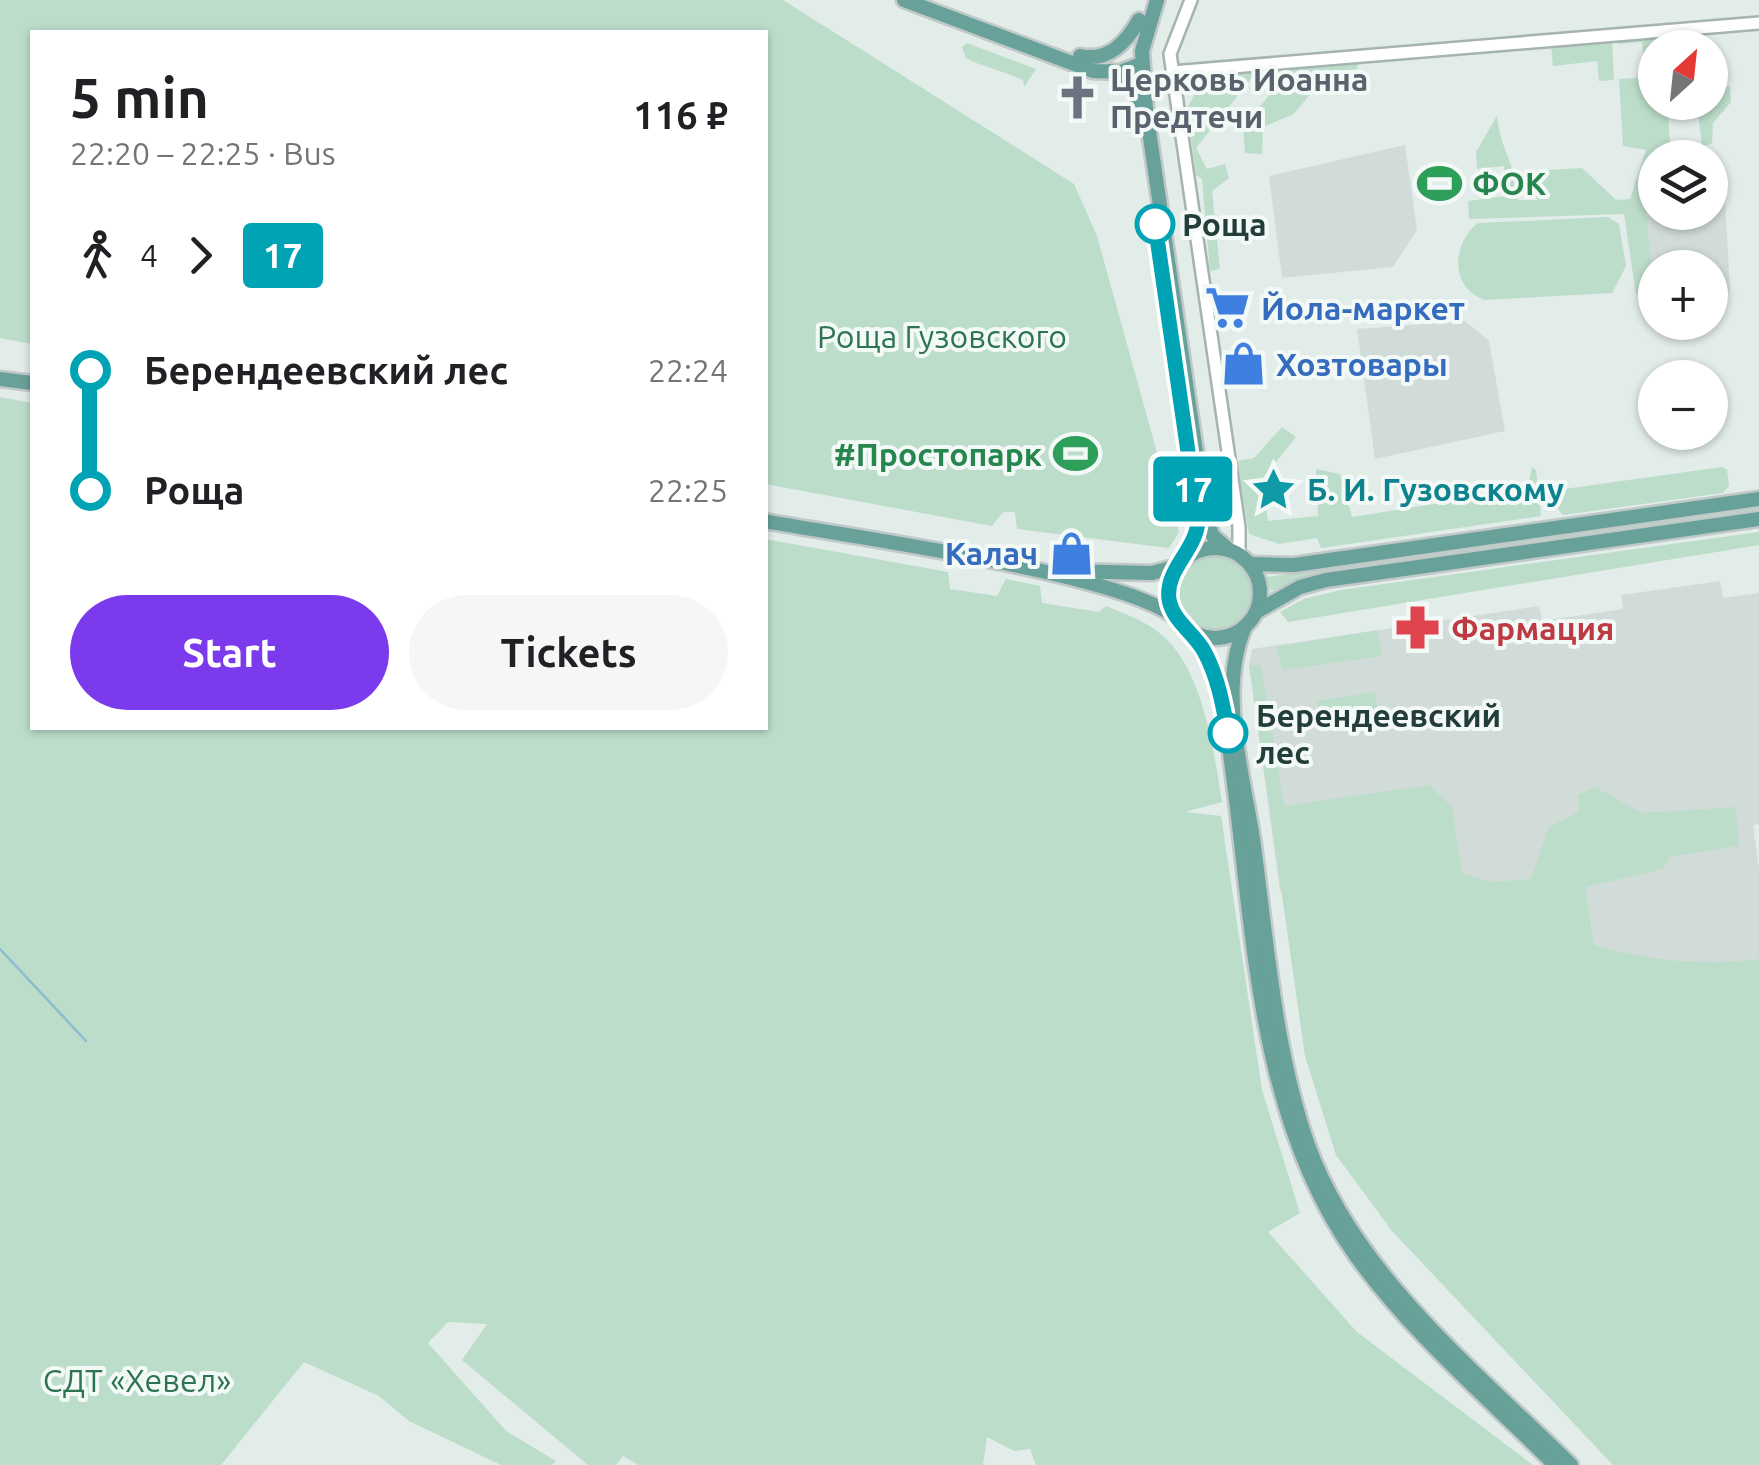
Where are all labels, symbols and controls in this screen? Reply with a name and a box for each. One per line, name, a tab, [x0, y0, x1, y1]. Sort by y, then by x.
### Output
north arrow	[1638, 30, 1728, 120]
map controls	[1638, 30, 1728, 450]
place label: Церковь Иоанна Предтечи	[1110, 61, 1368, 134]
text: 5 min	[70, 67, 209, 128]
church icon: Церковь Иоанна Предтечи	[1053, 73, 1101, 121]
text: 116 ₽	[633, 94, 728, 136]
text: 22:20 – 22:25 · Bus	[70, 135, 336, 171]
button: layers	[1638, 140, 1728, 230]
sports icon: ФОК	[1415, 159, 1463, 207]
place label: ФОК	[1472, 165, 1546, 201]
marker: Роща	[1136, 205, 1174, 243]
place label: Роща	[1182, 206, 1267, 242]
icon: walk	[70, 228, 125, 283]
icon: forward	[173, 228, 228, 283]
text: 17	[263, 235, 303, 275]
text: 4	[140, 237, 158, 273]
button: +	[1638, 250, 1728, 340]
supermarket icon: Йола-маркет	[1204, 284, 1252, 332]
place label: Йола-маркет	[1261, 290, 1465, 326]
park label: Роща Гузовского	[817, 318, 1067, 354]
shop icon: Хозтовары	[1219, 340, 1267, 388]
place label: Хозтовары	[1276, 346, 1448, 382]
text: Берендеевский лес	[144, 349, 508, 391]
text: 22:24	[648, 352, 728, 388]
button: −	[1638, 360, 1728, 450]
sports icon: #Простопарк	[1051, 430, 1099, 478]
place label: #Простопарк	[834, 436, 1042, 472]
line badge: 17	[1148, 456, 1238, 522]
place icon: Б. И. Гузовскому	[1250, 465, 1298, 513]
text: Роща	[144, 469, 244, 511]
text: 17	[1173, 469, 1213, 509]
place label: Б. И. Гузовскому	[1307, 471, 1564, 507]
text: 22:25	[648, 472, 728, 508]
shop icon: Калач	[1047, 529, 1095, 577]
place label: Калач	[945, 535, 1038, 571]
button: Start	[70, 595, 389, 710]
button: Tickets	[409, 595, 728, 710]
pharmacy icon: Фармация	[1394, 604, 1442, 652]
place label: Фармация	[1451, 610, 1614, 646]
place label: Берендеевский лес	[1256, 697, 1501, 770]
marker: Берендеевский лес	[1209, 714, 1247, 752]
park label: СДТ «Хевел»	[43, 1362, 231, 1398]

